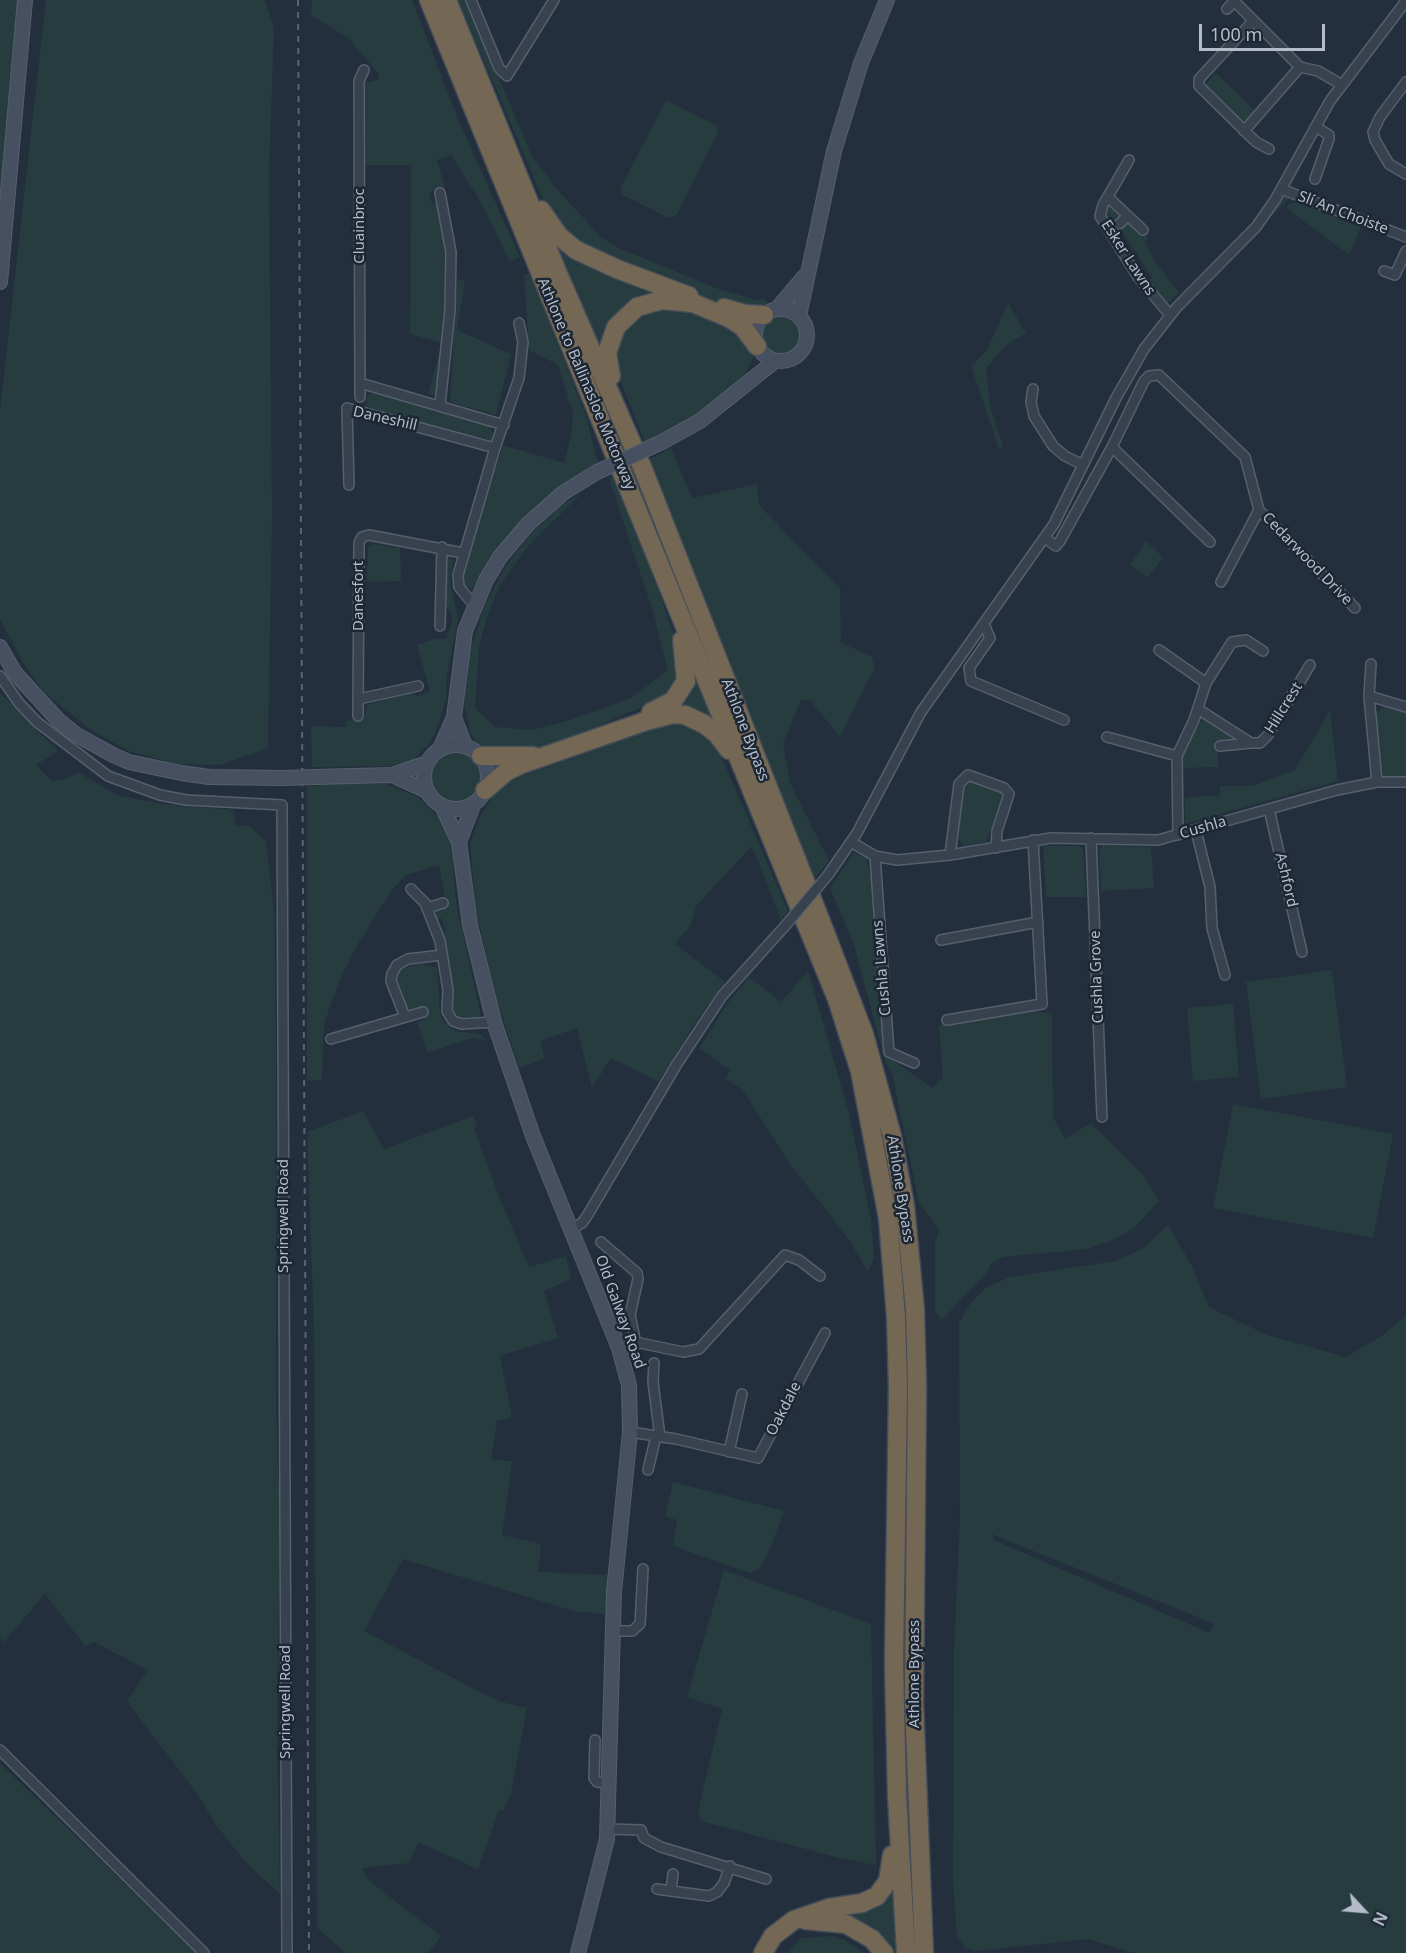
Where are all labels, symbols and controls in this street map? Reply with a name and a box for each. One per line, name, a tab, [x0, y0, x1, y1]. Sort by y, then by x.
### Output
scale bar	[1202, 12, 1328, 50]
text: 100 m	[1210, 22, 1262, 46]
street label: Cluainbroc	[351, 188, 369, 264]
street label: Slí An Choiste	[1295, 188, 1391, 238]
street label: Esker Lawns	[1097, 217, 1159, 299]
street label: Athlone to Ballinasloe Motorway	[533, 275, 639, 493]
street label: Daneshill	[351, 403, 419, 435]
street label: Cedarwood Drive	[1258, 509, 1356, 609]
street label: Danesfort	[350, 561, 368, 631]
street label: Athlone Bypass	[717, 676, 773, 784]
street label: Hillcrest	[1261, 679, 1307, 737]
street label: Cushla	[1178, 813, 1228, 843]
street label: Ashford	[1271, 851, 1301, 909]
street label: Cushla Lawns	[869, 919, 895, 1017]
street label: Cushla Grove	[1086, 930, 1108, 1024]
street label: Athlone Bypass	[883, 1134, 917, 1244]
street label: Springwell Road	[275, 1159, 293, 1273]
street label: Old Galway Road	[591, 1253, 649, 1371]
street label: Oakdale	[763, 1379, 805, 1439]
street label: Athlone Bypass	[906, 1620, 924, 1728]
street label: Springwell Road	[277, 1645, 295, 1759]
north arrow	[1334, 1881, 1394, 1941]
text: N	[1367, 1908, 1393, 1930]

